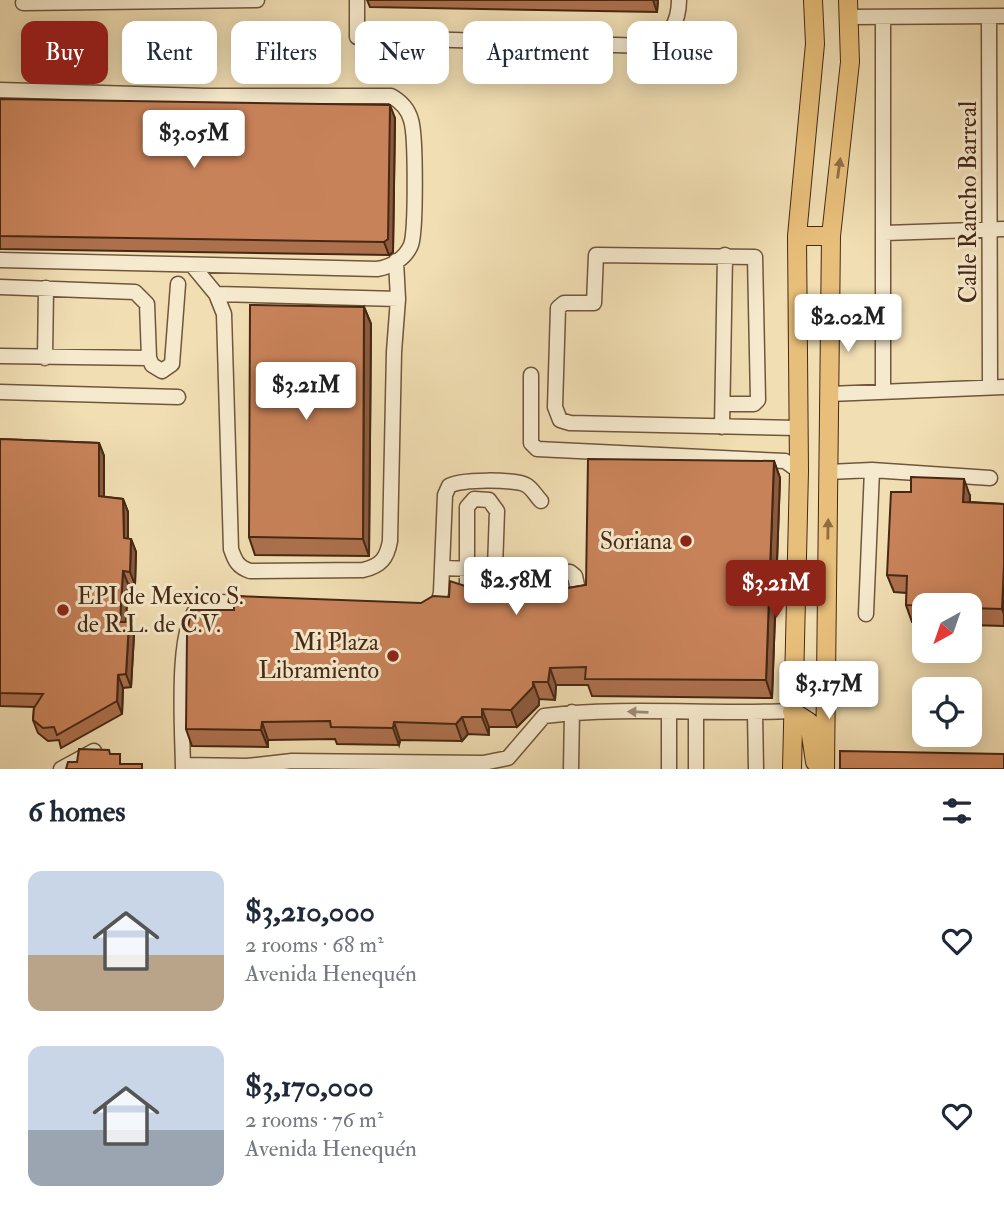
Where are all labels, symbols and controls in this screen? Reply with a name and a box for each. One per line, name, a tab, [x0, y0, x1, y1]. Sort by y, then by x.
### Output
chip: Buy	[21, 21, 108, 84]
chip: Rent	[122, 21, 217, 84]
chip: Filters	[231, 21, 341, 84]
chip: New	[355, 21, 449, 84]
chip: Apartment	[463, 21, 613, 84]
chip: House	[627, 21, 737, 84]
street label: Calle Rancho Barreal	[953, 101, 984, 303]
pin: $3.05M	[137, 110, 251, 170]
text: $3.05M	[159, 118, 229, 147]
one-way arrow	[834, 157, 845, 179]
pin: $2.02M	[791, 294, 905, 354]
text: $2.02M	[811, 302, 885, 331]
pin: $3.21M	[249, 362, 363, 422]
text: $3.21M	[272, 370, 340, 399]
one-way arrow	[822, 518, 833, 540]
place label: Soriana	[600, 526, 673, 557]
marker: Soriana	[678, 533, 694, 549]
pin: $2.58M	[459, 558, 573, 617]
pin: $3.21M	[719, 560, 833, 620]
text: $2.58M	[480, 565, 552, 594]
text: $3.21M	[742, 568, 810, 597]
place label: EPI de Mexico S. de R.L. de C.V.	[77, 581, 244, 640]
north arrow	[912, 593, 982, 663]
map controls	[912, 593, 982, 747]
marker: EPI de Mexico S. de R.L. de C.V.	[55, 602, 71, 618]
place label: Mi Plaza Libramiento	[258, 627, 380, 686]
marker: Mi Plaza Libramiento	[385, 648, 401, 664]
pin: $3.17M	[772, 662, 886, 721]
text: $3.17M	[795, 669, 863, 698]
button: locate	[912, 677, 982, 747]
one-way arrow	[626, 706, 648, 717]
icon: filters	[938, 792, 976, 830]
text: 6 homes	[28, 793, 126, 830]
text: $3,210,000	[245, 893, 375, 930]
icon: home	[84, 899, 168, 983]
icon: heart	[938, 922, 976, 960]
text: 2 rooms · 68 m²	[245, 930, 384, 959]
text: Avenida Henequén	[245, 959, 417, 988]
text: $3,170,000	[245, 1068, 374, 1105]
icon: home	[84, 1074, 168, 1158]
icon: heart	[938, 1097, 976, 1135]
text: 2 rooms · 76 m²	[245, 1105, 383, 1134]
text: Avenida Henequén	[245, 1134, 417, 1163]

